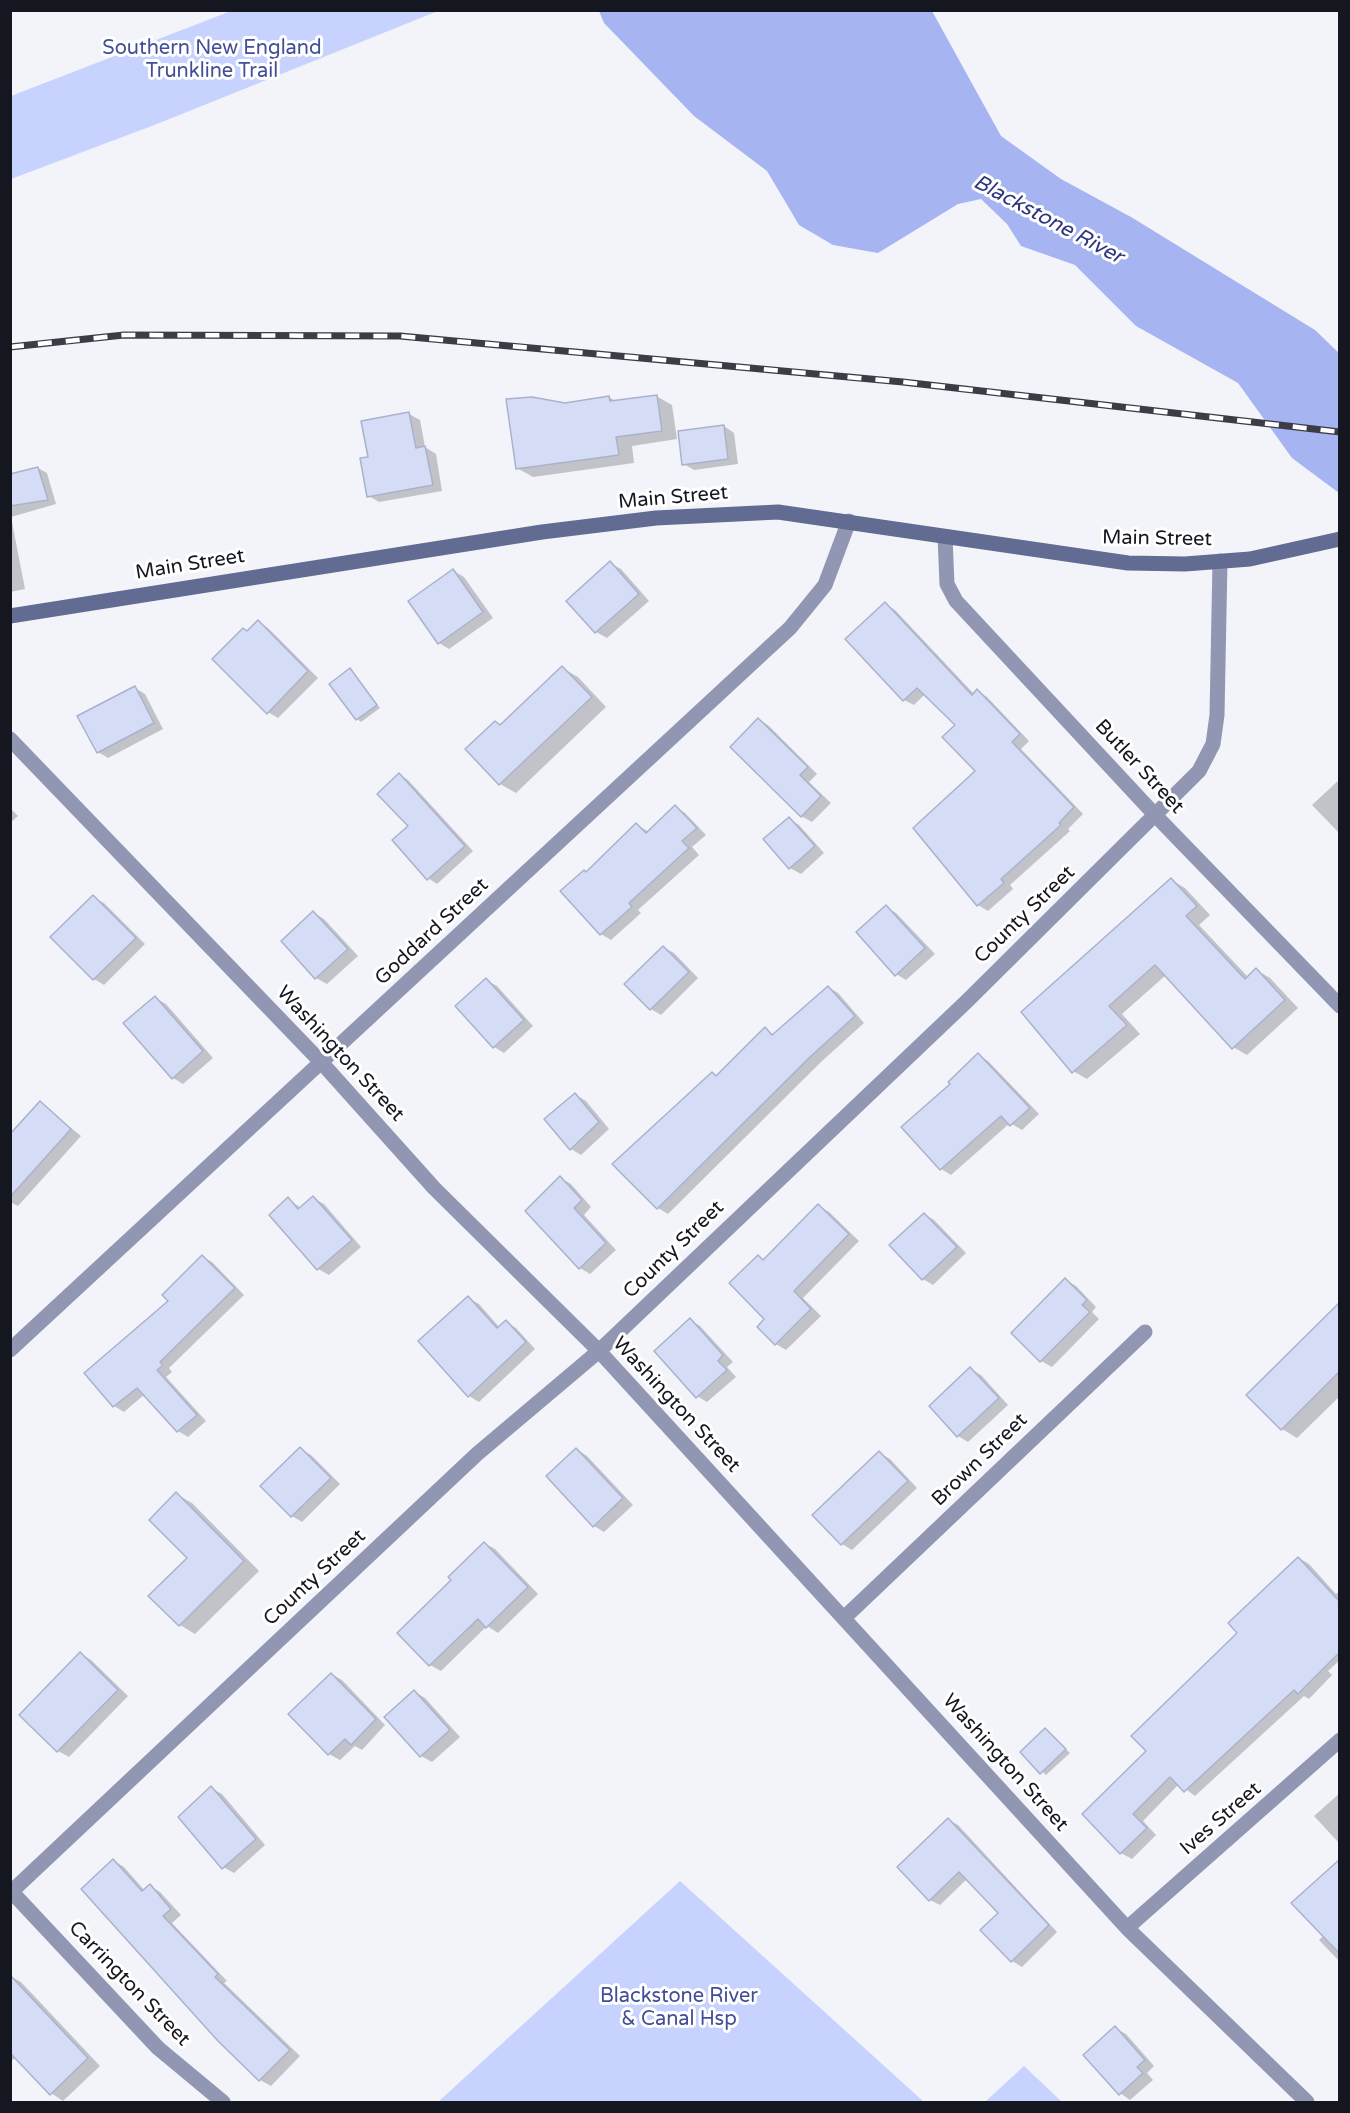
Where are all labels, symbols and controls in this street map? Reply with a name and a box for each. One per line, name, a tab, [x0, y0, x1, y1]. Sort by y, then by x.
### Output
park label: Southern New England Trunkline Trail	[102, 37, 322, 84]
water label: Blackstone River	[969, 170, 1127, 270]
street label: Main Street	[617, 481, 729, 515]
street label: Main Street	[1102, 526, 1212, 552]
street label: Main Street	[134, 545, 246, 585]
street label: Butler Street	[1089, 715, 1189, 819]
street label: County Street	[970, 861, 1080, 969]
street label: Goddard Street	[370, 873, 494, 991]
street label: Washington Street	[271, 981, 409, 1127]
street label: County Street	[619, 1196, 729, 1304]
street label: Washington Street	[607, 1332, 745, 1478]
street label: Brown Street	[927, 1408, 1033, 1512]
street label: County Street	[259, 1525, 371, 1631]
street label: Washington Street	[937, 1689, 1073, 1837]
street label: Ives Street	[1176, 1777, 1266, 1861]
street label: Carrington Street	[63, 1917, 195, 2051]
park label: Blackstone River & Canal Hsp	[600, 1985, 758, 2032]

